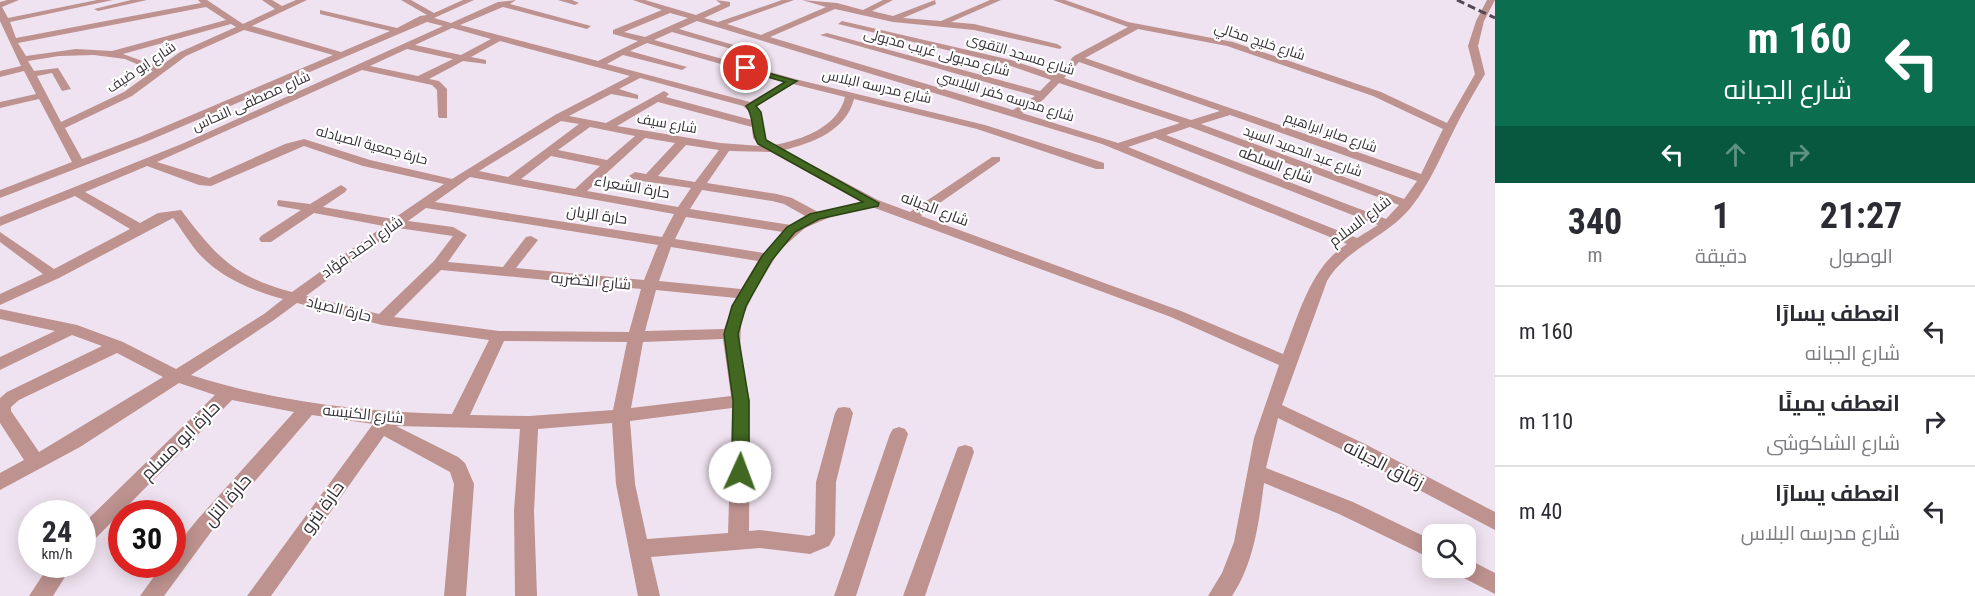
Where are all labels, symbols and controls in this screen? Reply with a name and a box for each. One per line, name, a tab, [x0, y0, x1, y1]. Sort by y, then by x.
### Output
text: 160 m	[1747, 14, 1852, 63]
street label: شارع خليج مخالي	[1211, 19, 1307, 67]
icon: left	[1873, 24, 1951, 102]
street label: شارع مدبولى غريب مدبولى	[862, 25, 1012, 80]
street label: شارع مسجد التقوى	[965, 30, 1077, 79]
street label: شارع ابو ضيف	[104, 38, 179, 97]
pin	[720, 42, 771, 93]
icon: arrive	[729, 51, 762, 84]
street label: شارع مدرسه البلاس	[821, 66, 933, 107]
street label: شارع مصطفى النحاس	[189, 68, 313, 135]
street label: شارع مدرسه كفر البلاسي	[935, 68, 1076, 127]
text: شارع الجبانه	[1724, 74, 1852, 106]
street label: شارع صابر ابراهيم	[1282, 109, 1379, 157]
street label: شارع سيف	[636, 110, 698, 137]
street label: حارة جمعية الصيادله	[314, 122, 430, 168]
street label: شارع عبد الحميد السيد	[1241, 122, 1364, 181]
icon: left	[1656, 138, 1689, 171]
icon: ahead	[1719, 138, 1752, 171]
icon: right	[1782, 138, 1815, 171]
street label: شارع السلطه	[1236, 143, 1316, 189]
street label: حارة الشعراء	[593, 172, 671, 202]
street label: شارع الجبانه	[898, 188, 971, 232]
street label: شارع السلام	[1325, 192, 1396, 252]
text: 1	[1712, 195, 1730, 237]
text: 21:27	[1820, 195, 1902, 237]
text: 340	[1568, 201, 1622, 243]
street label: حارة الزيان	[565, 202, 629, 229]
street label: شارع احمد فؤاد	[318, 212, 407, 283]
text: m	[1587, 243, 1603, 267]
text: دقيقة	[1695, 244, 1747, 268]
text: الوصول	[1829, 244, 1893, 268]
street label: شارع الخضريه	[550, 269, 632, 295]
street label: حارة الصياد	[305, 292, 373, 326]
text: انعطف يسارًا	[1775, 301, 1900, 326]
icon: left	[1918, 315, 1951, 348]
text: 160 m	[1519, 319, 1573, 344]
text: شارع الجبانه	[1805, 341, 1900, 365]
text: انعطف يمينًا	[1778, 391, 1900, 416]
street label: حارة ابو مسلم	[136, 396, 225, 485]
street label: شارع الكنيسه	[322, 401, 404, 429]
icon: right	[1918, 405, 1951, 438]
text: 110 m	[1519, 409, 1573, 434]
text: شارع الشاكوشى	[1766, 431, 1900, 455]
street label: زقاق الجبانه	[1340, 435, 1428, 495]
position arrow	[708, 440, 772, 504]
street label: حارة التل	[199, 470, 256, 531]
street label: حارة بترو	[296, 477, 349, 538]
text: انعطف يسارًا	[1775, 481, 1900, 506]
icon: left	[1918, 495, 1951, 528]
text: 40 m	[1519, 499, 1562, 524]
speed limit sign: 30	[108, 500, 186, 578]
text: 24	[42, 514, 72, 549]
text: شارع مدرسه البلاس	[1741, 521, 1900, 545]
map controls	[1422, 524, 1476, 578]
button: search	[1422, 524, 1476, 578]
text: km/h	[42, 545, 72, 563]

